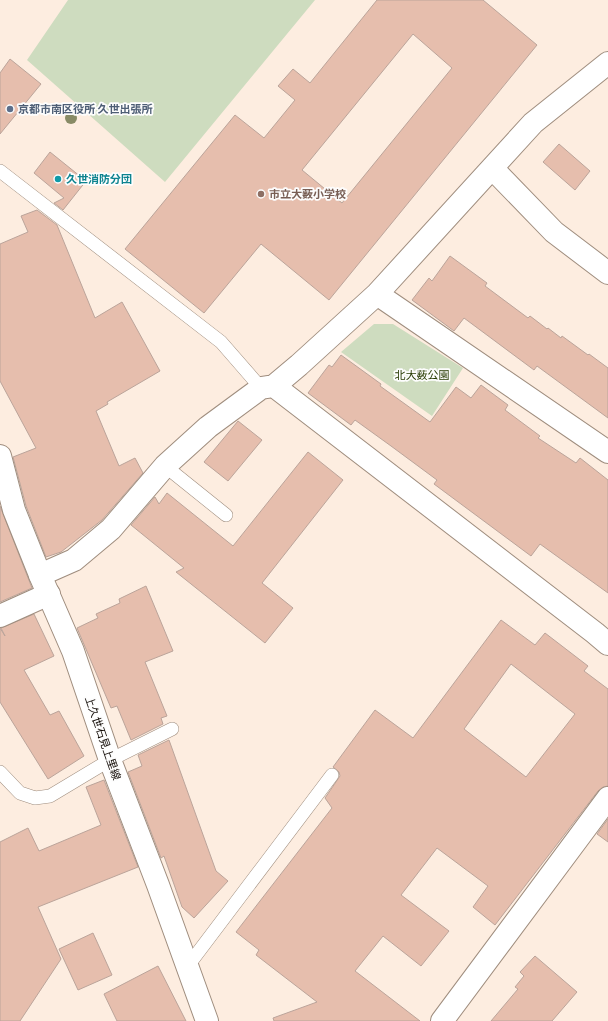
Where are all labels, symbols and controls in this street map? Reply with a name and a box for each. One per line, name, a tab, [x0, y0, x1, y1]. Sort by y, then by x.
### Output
place label: 京都市南区役所 久世出張所	[18, 102, 153, 116]
marker: 京都市南区役所 久世出張所	[5, 104, 15, 114]
place label: 久世消防分団	[66, 172, 132, 186]
marker: 久世消防分団	[53, 174, 63, 184]
place label: 市立大薮小学校	[269, 187, 346, 201]
marker: 市立大薮小学校	[256, 189, 266, 199]
park label: 北大薮公園	[395, 368, 450, 382]
street label: 上久世石見上里線	[82, 694, 124, 782]

